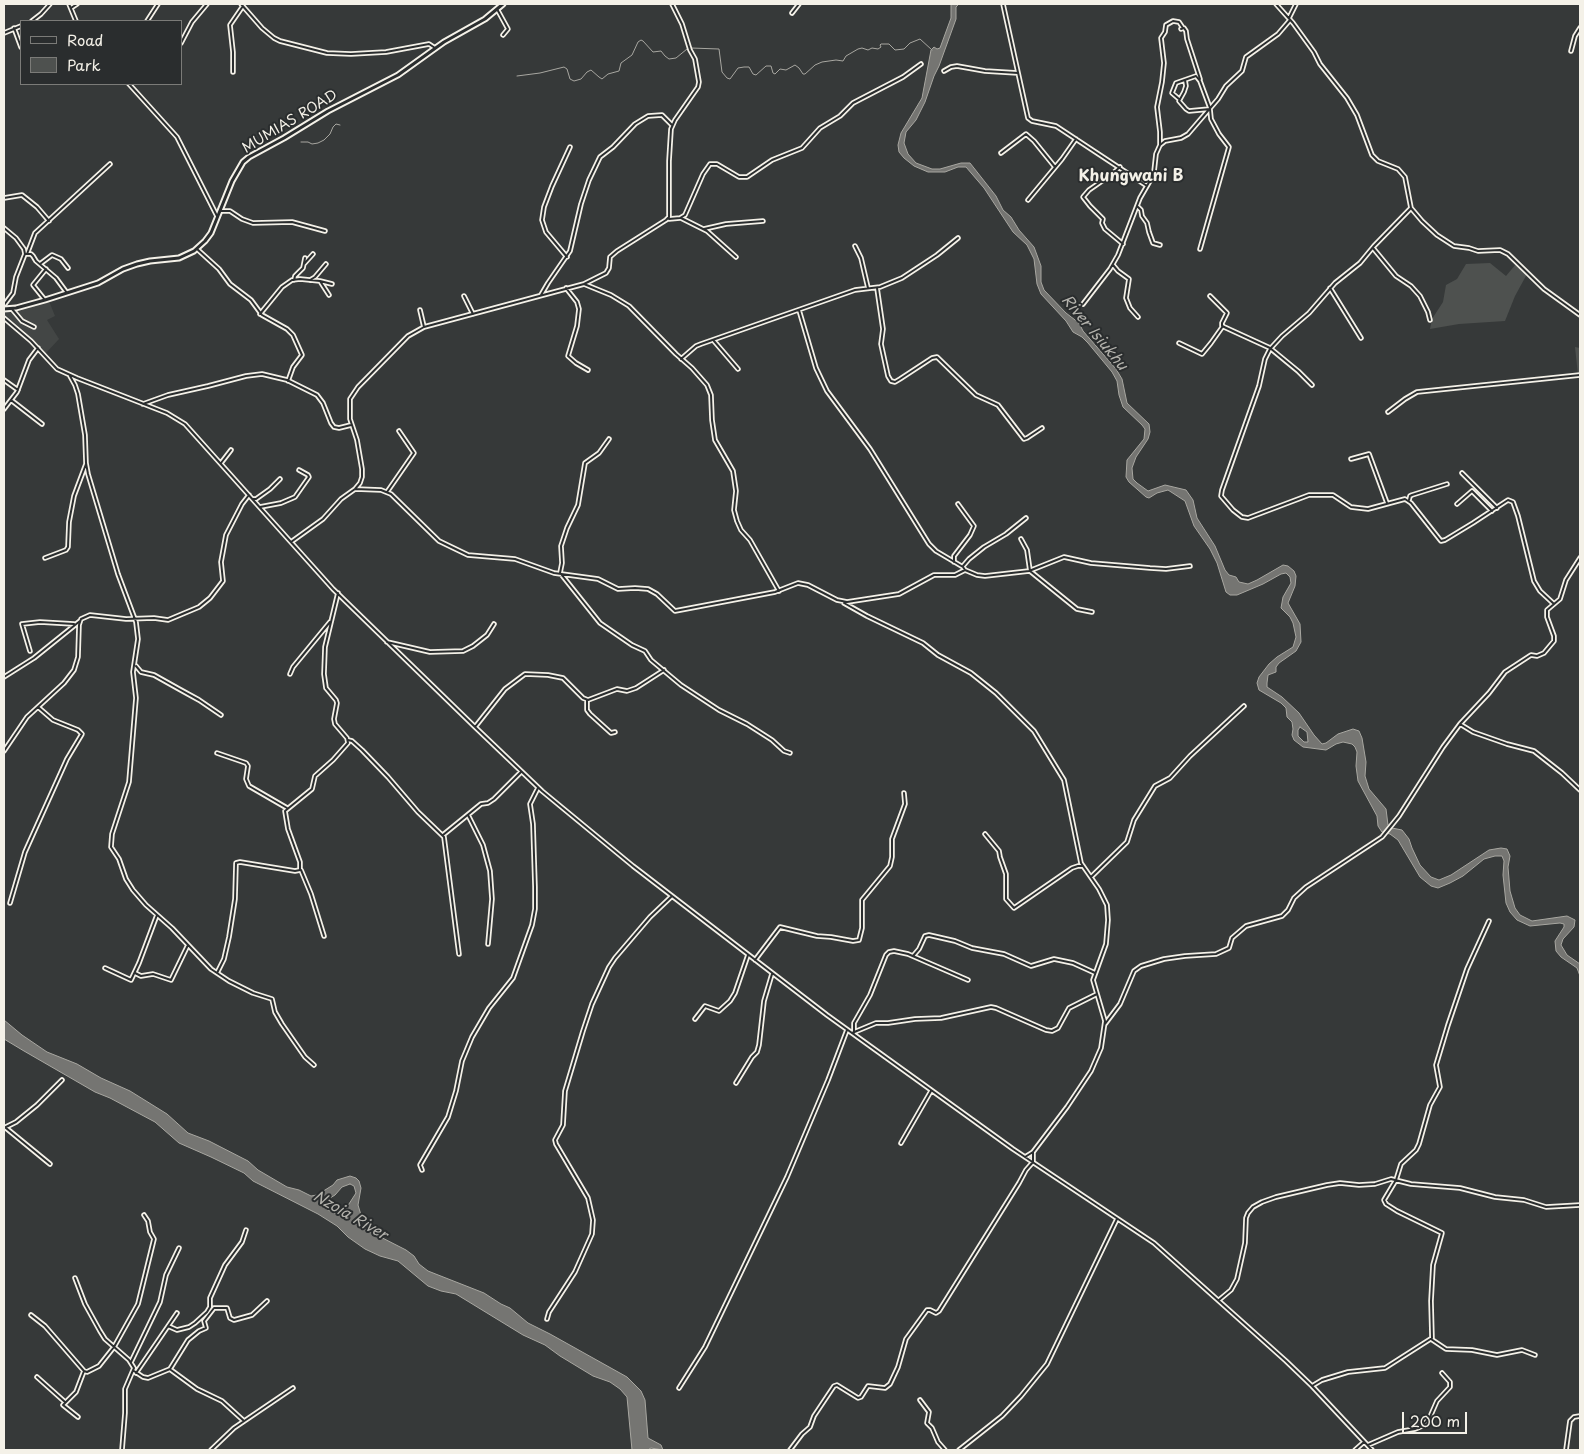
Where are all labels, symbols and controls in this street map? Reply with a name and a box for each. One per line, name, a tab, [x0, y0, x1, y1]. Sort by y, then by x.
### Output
legend	[20, 20, 182, 85]
text: Road	[67, 28, 103, 51]
text: Park	[67, 53, 101, 76]
street label: MUMIAS ROAD	[239, 87, 341, 157]
district label: Khungwani B	[1079, 167, 1183, 187]
water label: River Isiukhu	[1057, 292, 1131, 374]
water label: Nzoia River	[310, 1188, 390, 1244]
scale bar	[1404, 1402, 1469, 1434]
text: 200 m	[1410, 1409, 1460, 1432]

